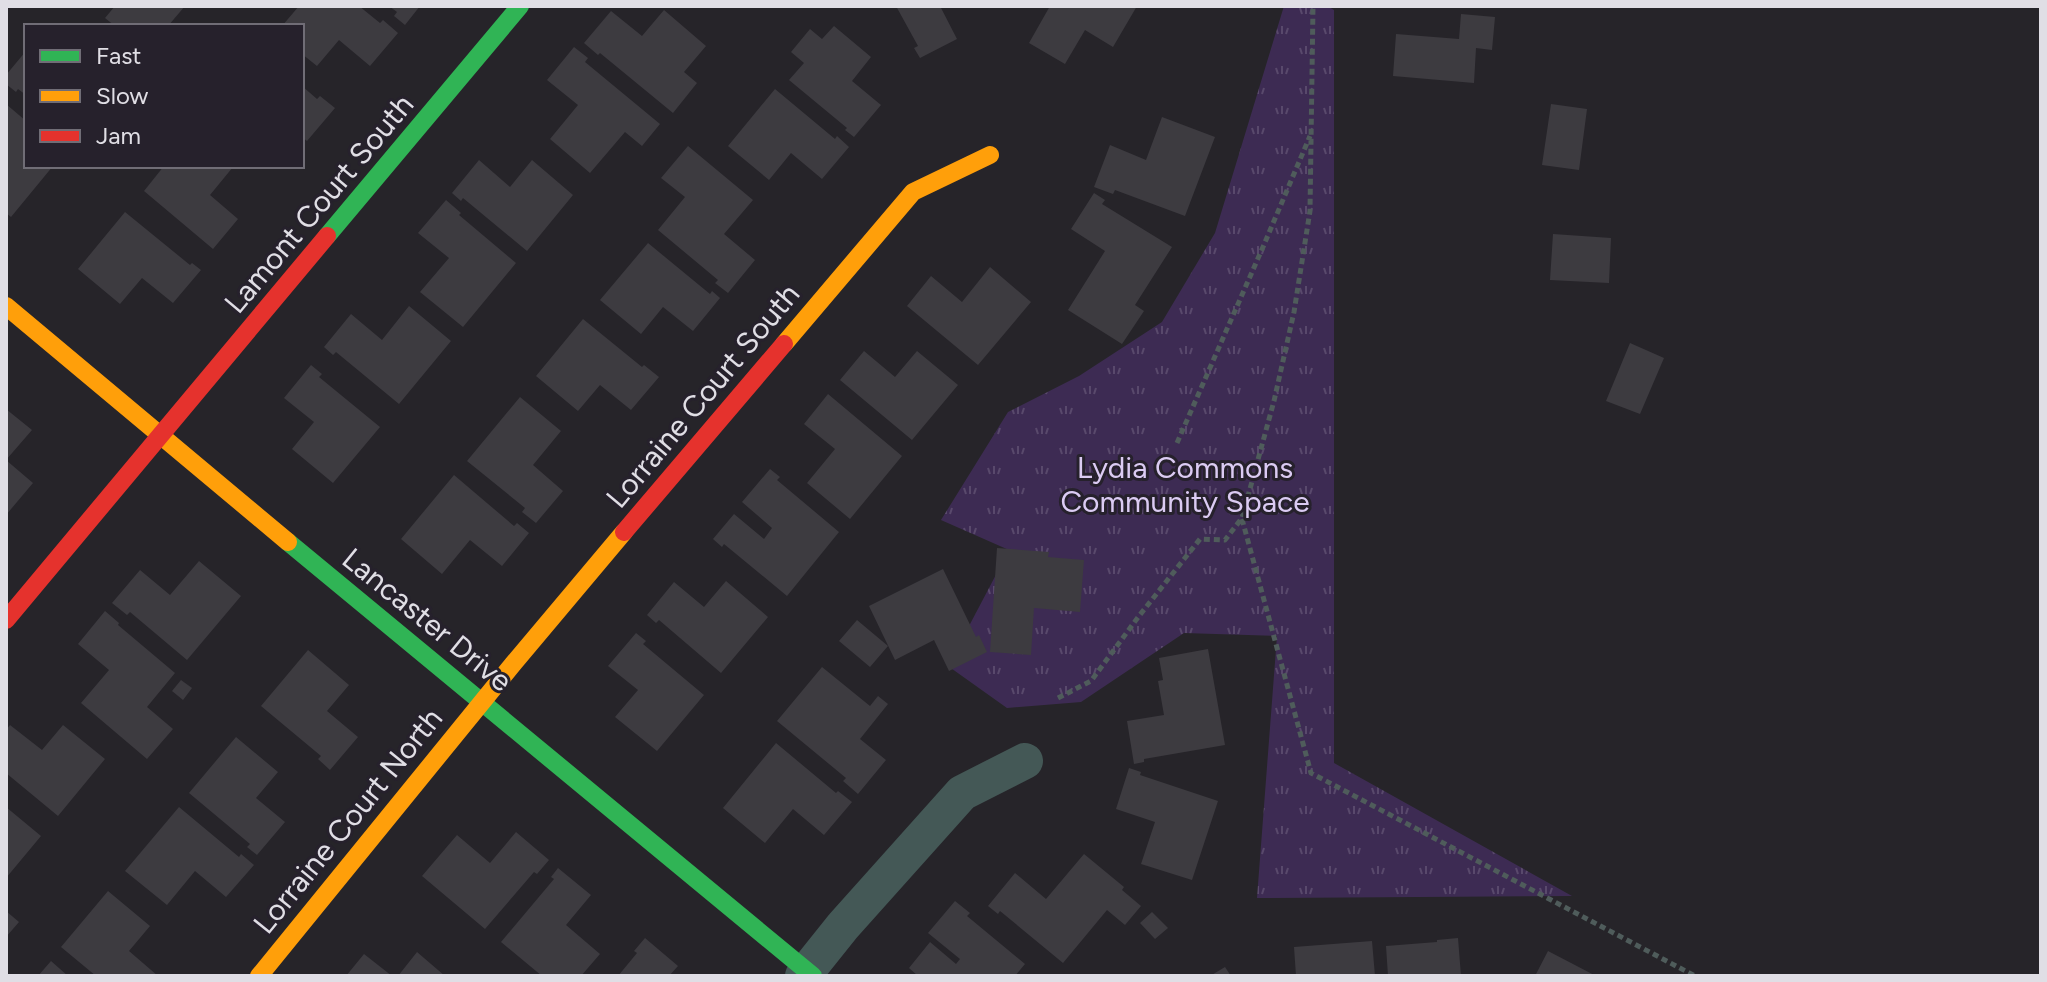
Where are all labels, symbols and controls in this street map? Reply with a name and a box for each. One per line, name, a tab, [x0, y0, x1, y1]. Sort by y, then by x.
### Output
legend	[24, 24, 304, 168]
text: Fast	[96, 41, 141, 70]
text: Slow	[96, 81, 149, 110]
street label: Lamont Court South	[216, 87, 421, 321]
text: Jam	[96, 121, 141, 150]
street label: Lorraine Court South	[598, 276, 807, 515]
park label: Lydia Commons Community Space	[1060, 449, 1310, 520]
street label: Lancaster Drive	[335, 540, 520, 699]
street label: Lorraine Court North	[245, 700, 450, 941]

